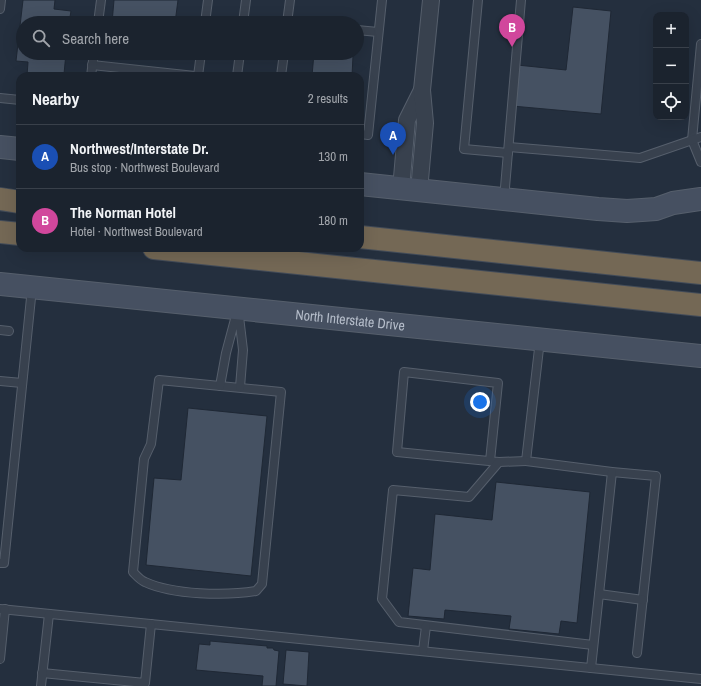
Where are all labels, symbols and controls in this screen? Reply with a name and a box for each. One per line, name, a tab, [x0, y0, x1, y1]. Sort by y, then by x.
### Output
map controls	[653, 12, 689, 120]
button: +	[653, 12, 689, 48]
pin: B	[499, 14, 525, 47]
search box	[16, 16, 364, 60]
icon: search	[30, 27, 52, 49]
text: Search here	[62, 28, 129, 49]
button: −	[653, 48, 689, 84]
button: locate	[653, 84, 689, 120]
text: Nearby	[32, 87, 79, 110]
text: 2 results	[308, 90, 348, 107]
pin: A	[380, 122, 406, 155]
text: Northwest/Interstate Dr.	[70, 138, 209, 159]
text: A	[41, 148, 49, 165]
text: 130 m	[318, 148, 348, 165]
text: Bus stop · Northwest Boulevard	[70, 159, 219, 176]
text: The Norman Hotel	[70, 202, 176, 223]
text: B	[41, 212, 49, 229]
text: 180 m	[318, 212, 348, 229]
text: Hotel · Northwest Boulevard	[70, 223, 203, 240]
street label: North Interstate Drive	[295, 305, 406, 335]
your location	[470, 392, 490, 412]

